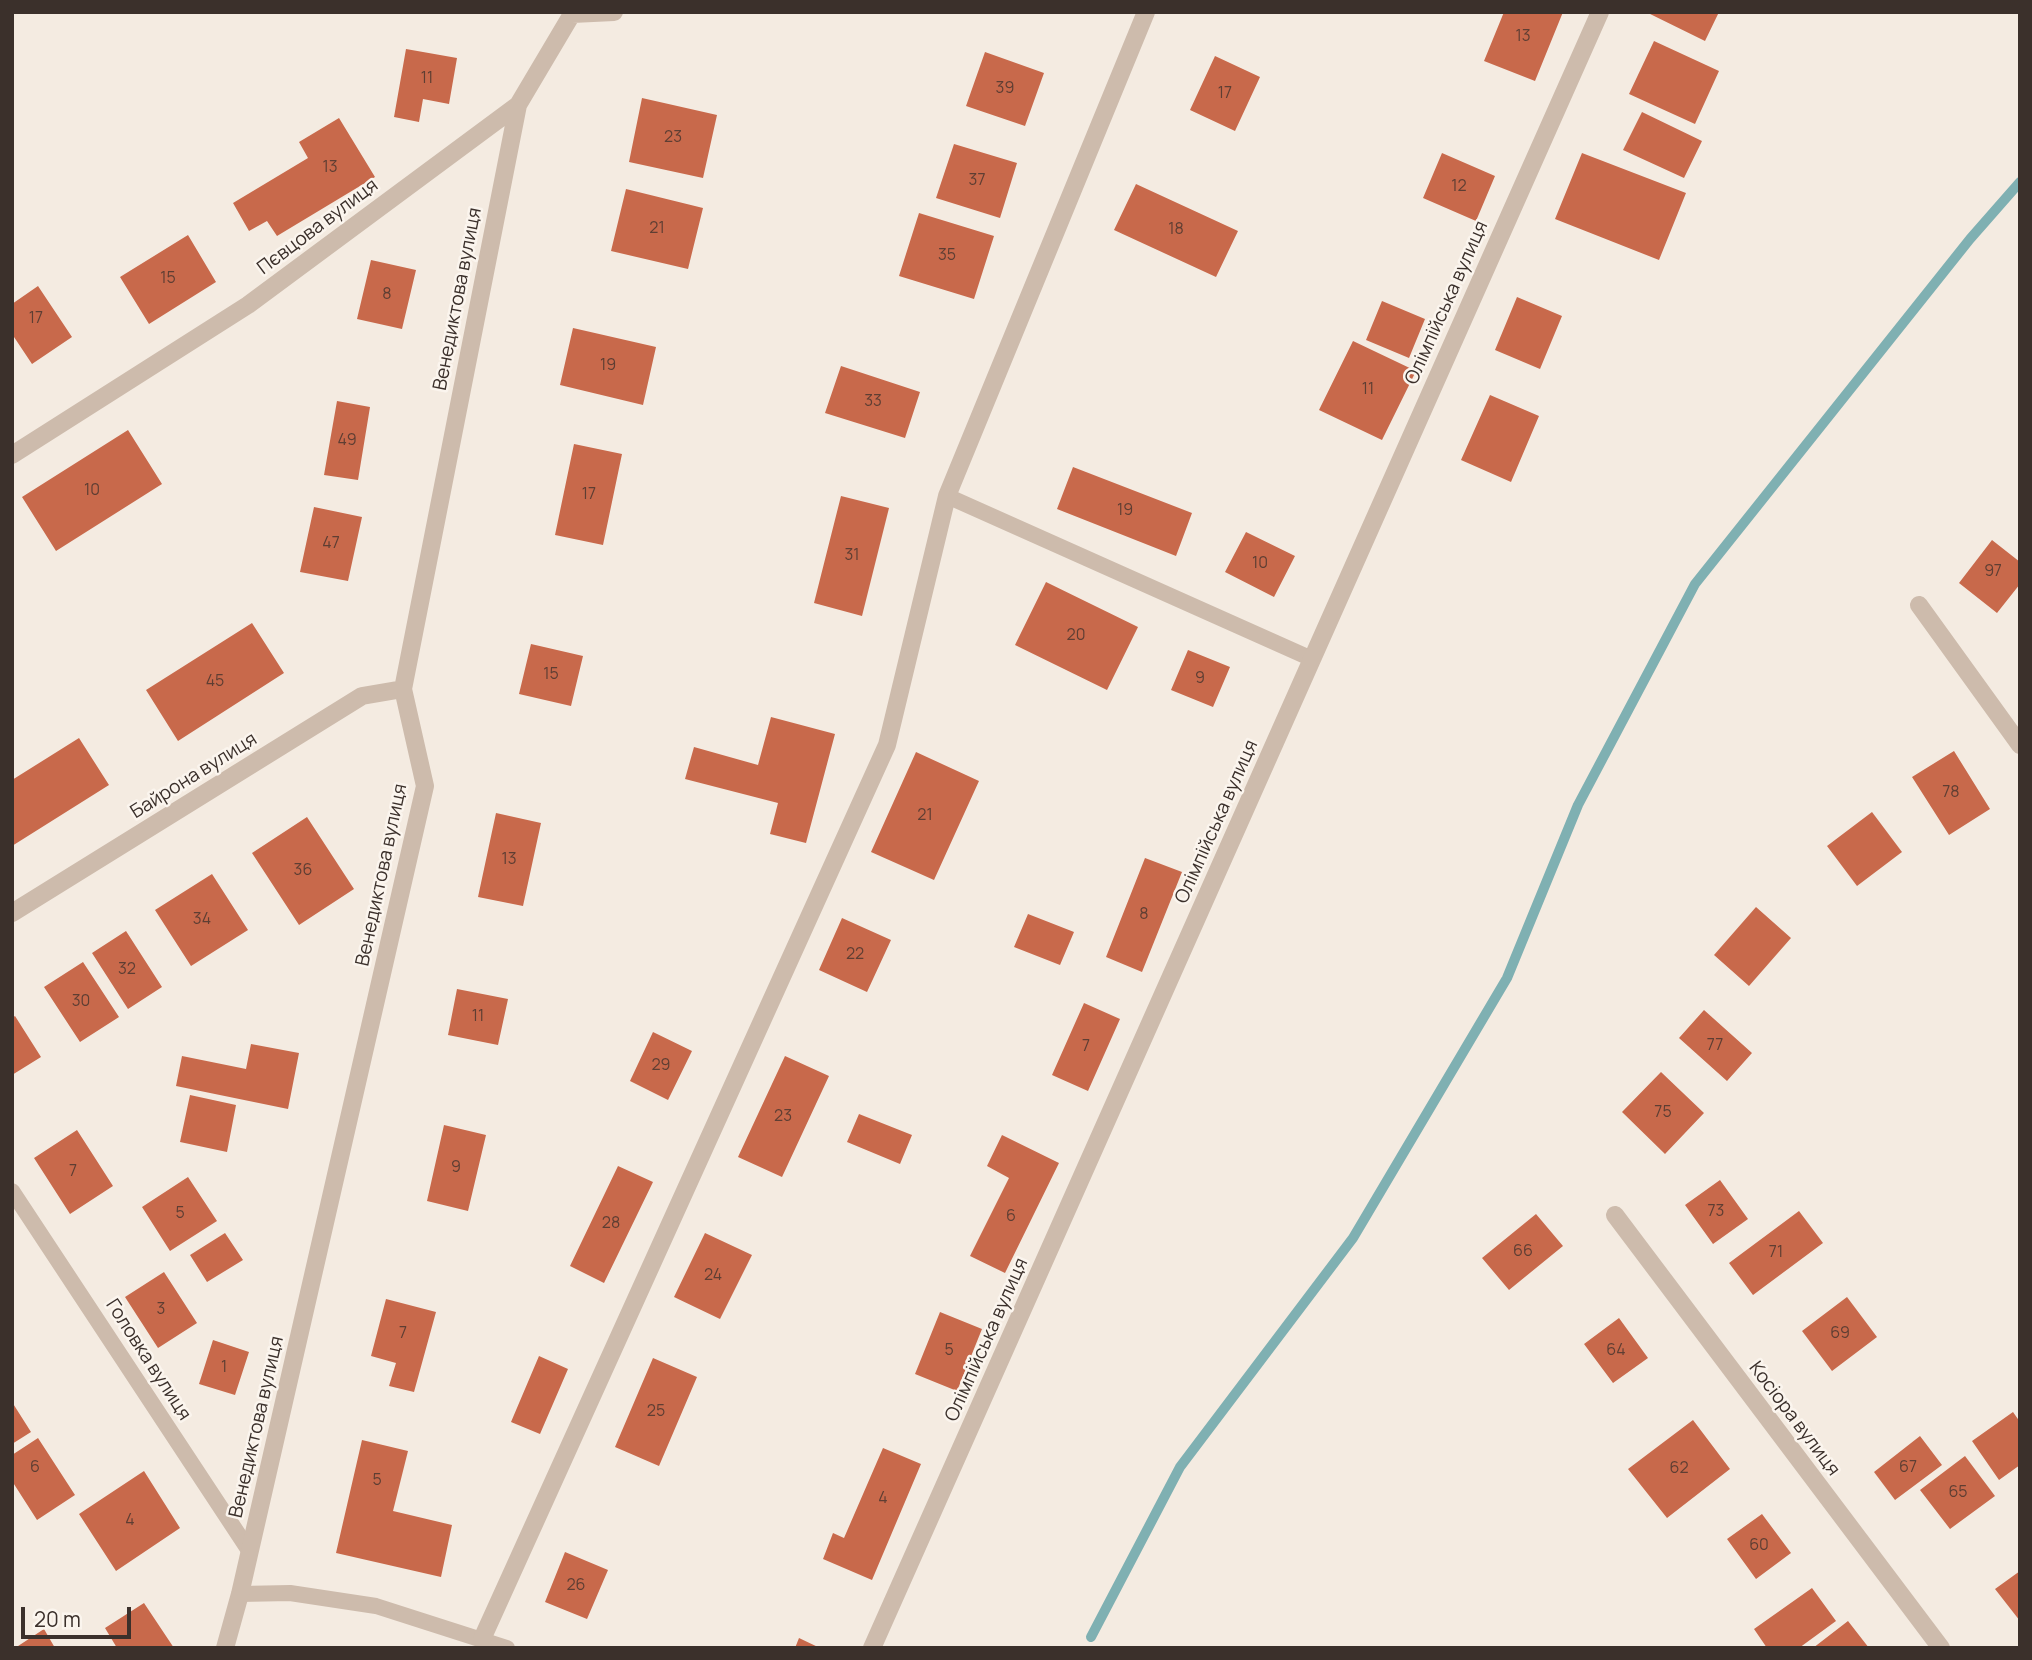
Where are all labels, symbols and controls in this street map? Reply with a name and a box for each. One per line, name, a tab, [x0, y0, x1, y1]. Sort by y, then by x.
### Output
house number: 13	[1515, 27, 1531, 47]
house number: 11	[421, 69, 433, 89]
house number: 39	[996, 79, 1014, 99]
house number: 17	[1218, 84, 1232, 104]
house number: 23	[664, 128, 682, 148]
house number: 13	[322, 158, 338, 178]
house number: 37	[969, 171, 985, 191]
street label: Пєвцова вулиця	[253, 174, 383, 280]
house number: 12	[1451, 177, 1467, 197]
street label: Венедиктова вулиця	[429, 206, 487, 392]
street label: Олімпійська вулиця	[1401, 218, 1493, 388]
house number: 21	[649, 219, 665, 239]
house number: 18	[1168, 220, 1184, 240]
house number: 35	[938, 246, 956, 266]
house number: 15	[160, 269, 176, 289]
house number: 8	[382, 285, 392, 305]
house number: 17	[29, 309, 43, 329]
house number: 19	[600, 356, 616, 376]
house number: 11	[1362, 380, 1374, 400]
house number: 33	[864, 392, 882, 412]
house number: 49	[337, 431, 357, 451]
house number: 10	[84, 481, 100, 501]
house number: 17	[582, 485, 596, 505]
house number: 19	[1117, 501, 1133, 521]
house number: 47	[322, 534, 340, 554]
house number: 31	[844, 546, 860, 566]
house number: 10	[1252, 554, 1268, 574]
house number: 97	[1984, 562, 2002, 582]
house number: 20	[1067, 626, 1085, 646]
house number: 15	[543, 665, 559, 685]
house number: 9	[1195, 669, 1205, 689]
house number: 45	[206, 672, 224, 692]
street label: Байрона вулиця	[127, 728, 261, 824]
street label: Олімпійська вулиця	[1171, 737, 1263, 907]
street label: Венедиктова вулиця	[352, 782, 412, 968]
house number: 78	[1942, 783, 1960, 803]
house number: 21	[917, 806, 933, 826]
house number: 13	[501, 850, 517, 870]
house number: 36	[294, 861, 312, 881]
house number: 8	[1139, 905, 1149, 925]
house number: 34	[193, 910, 211, 930]
house number: 22	[846, 945, 864, 965]
house number: 32	[118, 960, 136, 980]
house number: 30	[72, 992, 90, 1012]
house number: 11	[472, 1007, 484, 1027]
house number: 77	[1707, 1036, 1723, 1056]
house number: 7	[1082, 1037, 1090, 1057]
house number: 29	[651, 1056, 671, 1076]
house number: 75	[1654, 1103, 1672, 1123]
house number: 23	[774, 1107, 792, 1127]
house number: 9	[451, 1158, 461, 1178]
house number: 7	[69, 1162, 77, 1182]
house number: 73	[1708, 1202, 1724, 1222]
house number: 5	[175, 1204, 185, 1224]
house number: 6	[1006, 1207, 1016, 1227]
house number: 28	[602, 1214, 620, 1234]
house number: 66	[1513, 1242, 1533, 1262]
house number: 71	[1769, 1243, 1783, 1263]
street label: Олімпійська вулиця	[941, 1255, 1033, 1425]
house number: 24	[704, 1266, 722, 1286]
street label: Головка вулиця	[100, 1295, 196, 1425]
house number: 3	[157, 1300, 165, 1320]
house number: 7	[399, 1324, 407, 1344]
house number: 69	[1830, 1324, 1850, 1344]
street label: Венедиктова вулиця	[225, 1334, 289, 1520]
house number: 5	[944, 1341, 954, 1361]
house number: 64	[1606, 1341, 1626, 1361]
street label: Косіора вулиця	[1744, 1357, 1844, 1481]
house number: 1	[221, 1358, 227, 1378]
house number: 25	[647, 1402, 665, 1422]
house number: 6	[30, 1458, 40, 1478]
house number: 67	[1899, 1458, 1917, 1478]
house number: 62	[1669, 1459, 1689, 1479]
house number: 5	[372, 1471, 382, 1491]
house number: 65	[1948, 1483, 1968, 1503]
house number: 4	[878, 1489, 888, 1509]
house number: 4	[125, 1511, 135, 1531]
house number: 60	[1749, 1536, 1769, 1556]
house number: 26	[566, 1576, 586, 1596]
scale bar	[24, 1594, 135, 1638]
text: 20 m	[34, 1605, 81, 1633]

